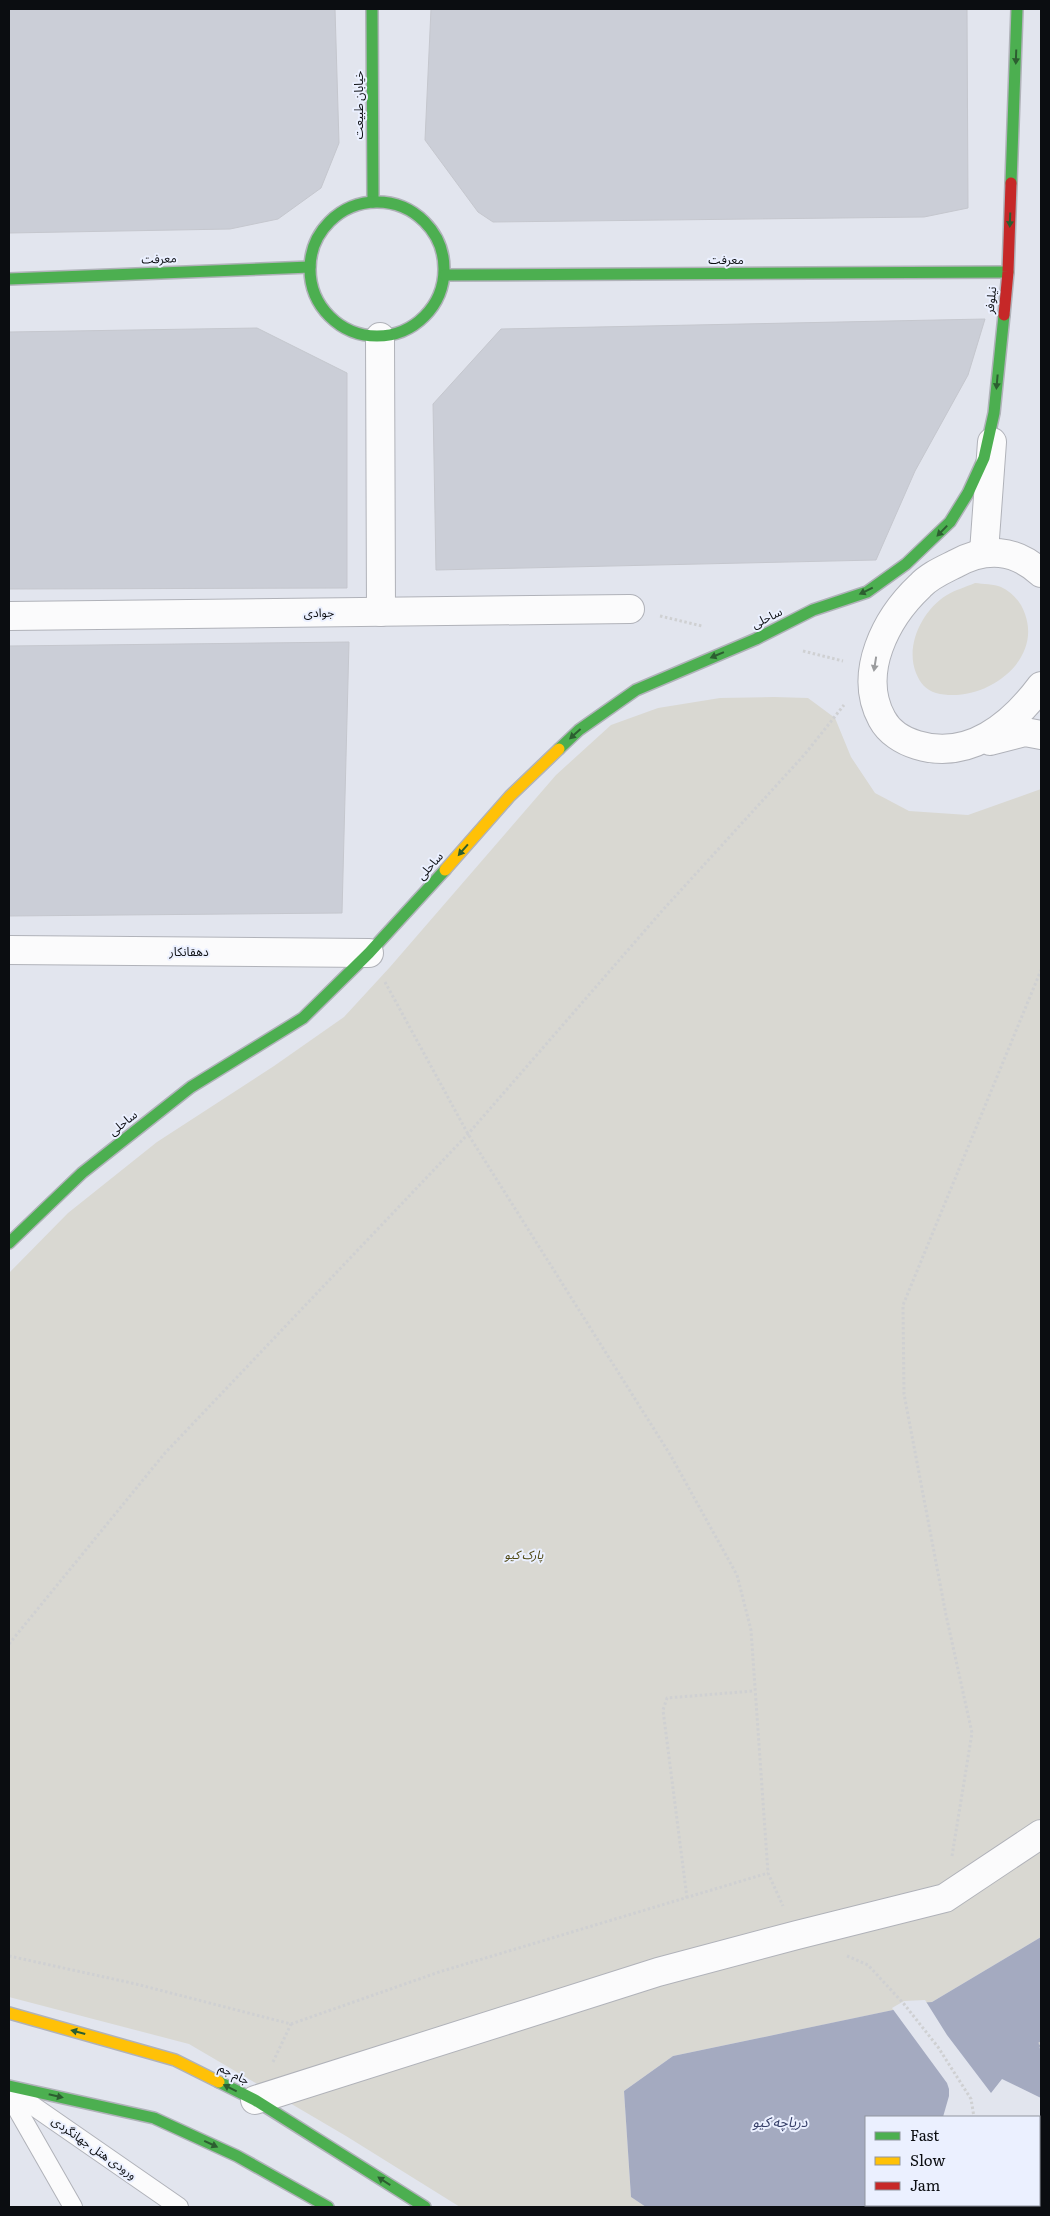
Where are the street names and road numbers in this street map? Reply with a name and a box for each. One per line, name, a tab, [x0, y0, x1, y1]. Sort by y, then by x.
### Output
street label: خیابان طبیعت	[349, 71, 367, 139]
street label: معرفت	[141, 248, 177, 268]
street label: معرفت	[708, 250, 744, 268]
street label: نیلوفر	[980, 285, 1000, 315]
street label: ساحلی	[748, 602, 785, 632]
street label: جوادی	[304, 603, 334, 621]
street label: ساحلی	[412, 847, 447, 883]
street label: دهقانکار	[168, 942, 209, 960]
street label: ساحلی	[104, 1105, 141, 1139]
street label: جام جم	[215, 2058, 253, 2089]
street label: ورودی هتل جهانگردی	[48, 2111, 141, 2183]

